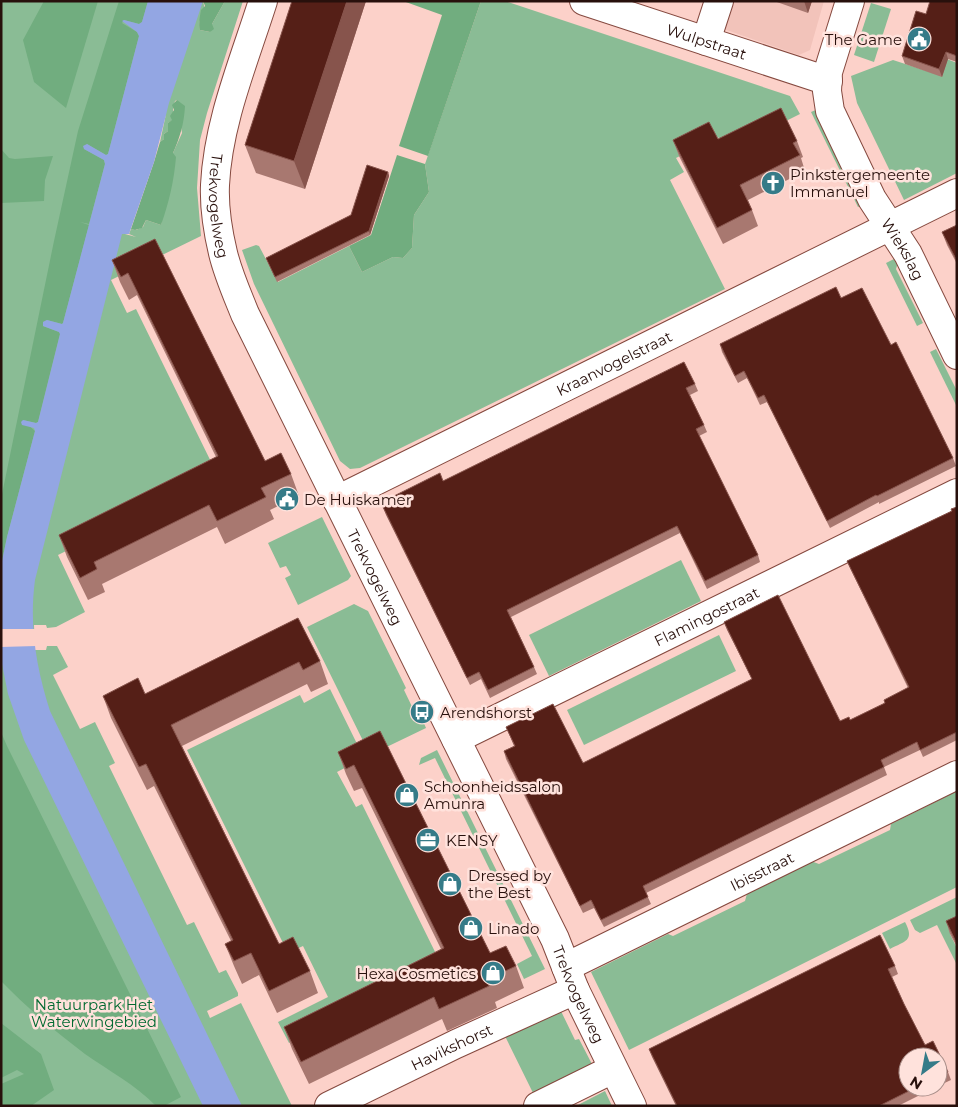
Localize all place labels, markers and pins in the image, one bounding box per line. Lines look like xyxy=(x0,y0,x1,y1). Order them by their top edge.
public building icon: The Game xyxy=(906,26,932,52)
place label: The Game xyxy=(825,30,902,49)
place label: Pinkstergemeente Immanuel xyxy=(790,165,930,201)
church icon: Pinkstergemeente Immanuel xyxy=(760,170,786,196)
public building icon: De Huiskamer xyxy=(274,486,300,512)
place label: De Huiskamer xyxy=(304,490,412,509)
bus stop icon: Arendshorst xyxy=(409,699,435,725)
place label: Arendshorst xyxy=(440,703,532,722)
place label: Schoonheidssalon Amunra xyxy=(424,777,561,813)
shop icon: Schoonheidssalon Amunra xyxy=(394,782,420,808)
office icon: KENSY xyxy=(415,827,441,853)
place label: KENSY xyxy=(446,831,498,850)
place label: Dressed by the Best xyxy=(468,866,552,902)
shop icon: Dressed by the Best xyxy=(437,871,463,897)
shop icon: Linado xyxy=(458,915,484,941)
place label: Linado xyxy=(488,919,539,938)
shop icon: Hexa Cosmetics xyxy=(480,960,506,986)
place label: Hexa Cosmetics xyxy=(356,964,476,983)

